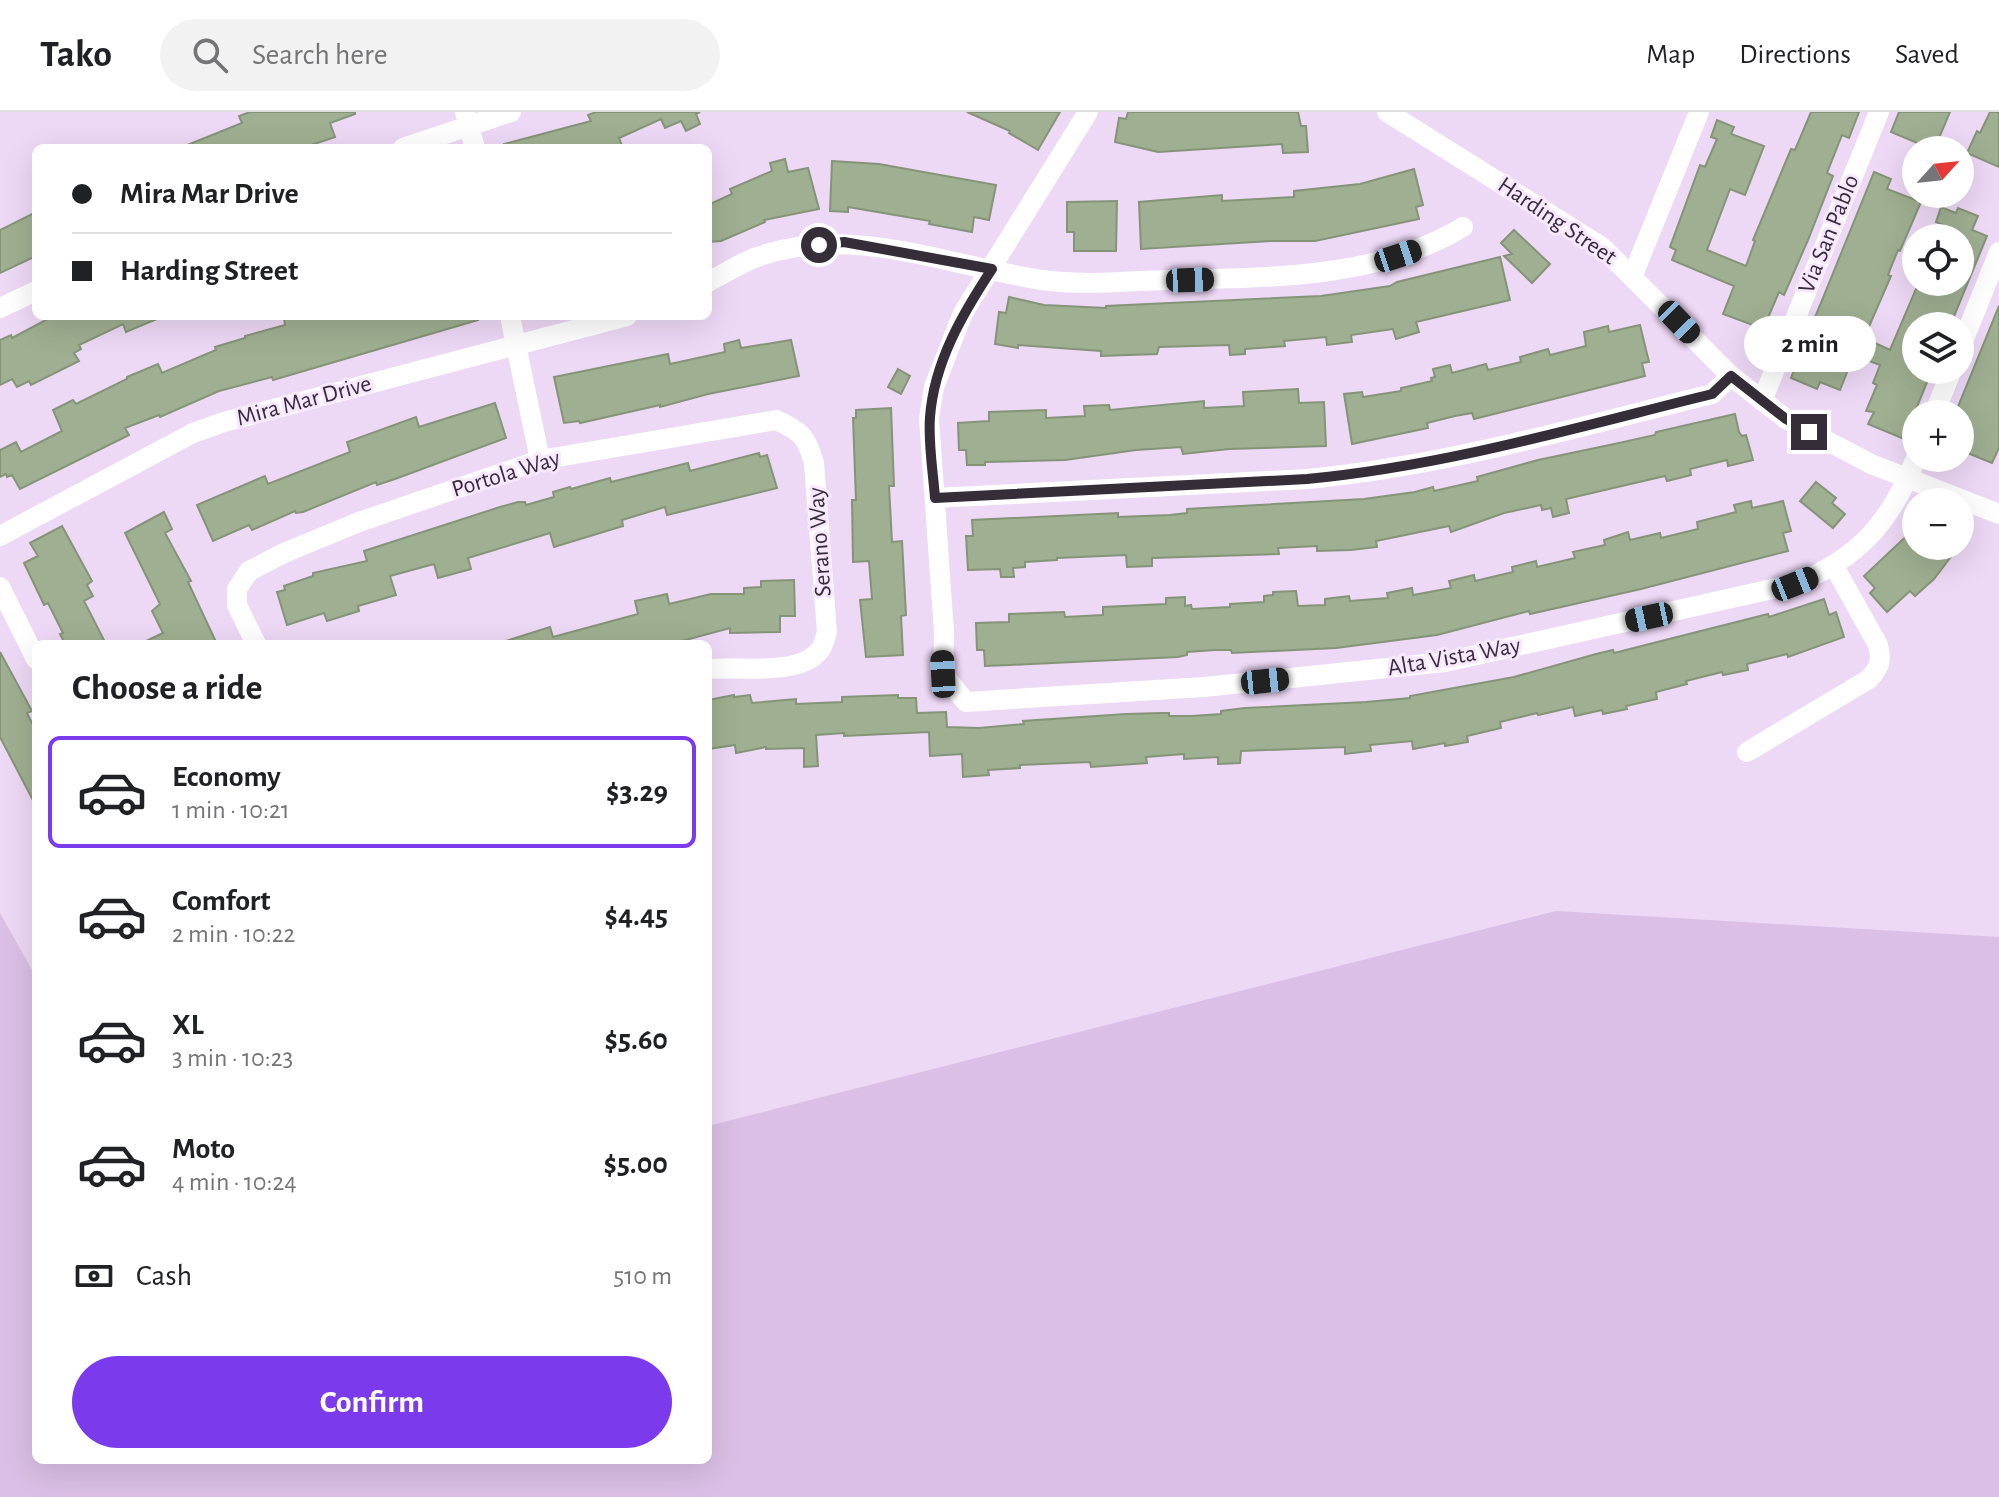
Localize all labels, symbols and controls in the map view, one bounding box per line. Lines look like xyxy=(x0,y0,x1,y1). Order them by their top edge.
search box xyxy=(160,19,720,91)
icon: search xyxy=(188,33,232,77)
text: Tako xyxy=(40,36,112,74)
text: Search here xyxy=(252,40,388,70)
text: Map xyxy=(1646,41,1695,69)
text: Directions xyxy=(1739,41,1851,69)
text: Saved xyxy=(1895,41,1959,69)
north arrow xyxy=(1902,136,1974,208)
map controls xyxy=(1902,136,1974,560)
street label: Via San Pablo xyxy=(1794,171,1864,297)
street label: Harding Street xyxy=(1493,173,1621,270)
text: Mira Mar Drive xyxy=(120,179,299,209)
button: locate xyxy=(1902,224,1974,296)
route start xyxy=(801,227,837,263)
car xyxy=(1371,237,1425,275)
text: Harding Street xyxy=(120,256,298,286)
car xyxy=(1166,267,1214,293)
car xyxy=(1654,296,1704,348)
button: layers xyxy=(1902,312,1974,384)
callout: 2 min xyxy=(1743,316,1875,372)
text: 2 min xyxy=(1781,331,1839,357)
street label: Mira Mar Drive xyxy=(234,371,374,431)
button: + xyxy=(1902,400,1974,472)
route end xyxy=(1791,414,1827,450)
street label: Portola Way xyxy=(449,446,563,502)
street label: Serano Way xyxy=(804,487,836,597)
button: − xyxy=(1902,488,1974,560)
car xyxy=(1768,564,1822,604)
car xyxy=(1623,600,1675,634)
street label: Alta Vista Way xyxy=(1386,633,1522,681)
car xyxy=(930,649,956,699)
car xyxy=(1240,667,1290,695)
text: Choose a ride xyxy=(72,670,262,706)
icon: car xyxy=(76,756,148,828)
text: Economy xyxy=(172,762,281,792)
text: $3.29 xyxy=(606,777,668,807)
text: 1 min · 10:21 xyxy=(172,797,290,823)
icon: car xyxy=(76,880,148,952)
text: Comfort xyxy=(172,886,271,916)
text: $4.45 xyxy=(604,901,668,931)
text: 2 min · 10:22 xyxy=(172,921,295,947)
icon: car xyxy=(76,1004,148,1076)
text: XL xyxy=(172,1010,204,1040)
text: $5.60 xyxy=(605,1025,668,1055)
text: 3 min · 10:23 xyxy=(172,1045,293,1071)
icon: car xyxy=(76,1128,148,1200)
text: Moto xyxy=(172,1134,235,1164)
text: $5.00 xyxy=(603,1149,668,1179)
text: 4 min · 10:24 xyxy=(172,1169,297,1195)
icon: cash xyxy=(72,1254,116,1298)
text: Cash xyxy=(136,1261,192,1291)
text: 510 m xyxy=(613,1263,672,1289)
button: Confirm xyxy=(72,1356,672,1448)

